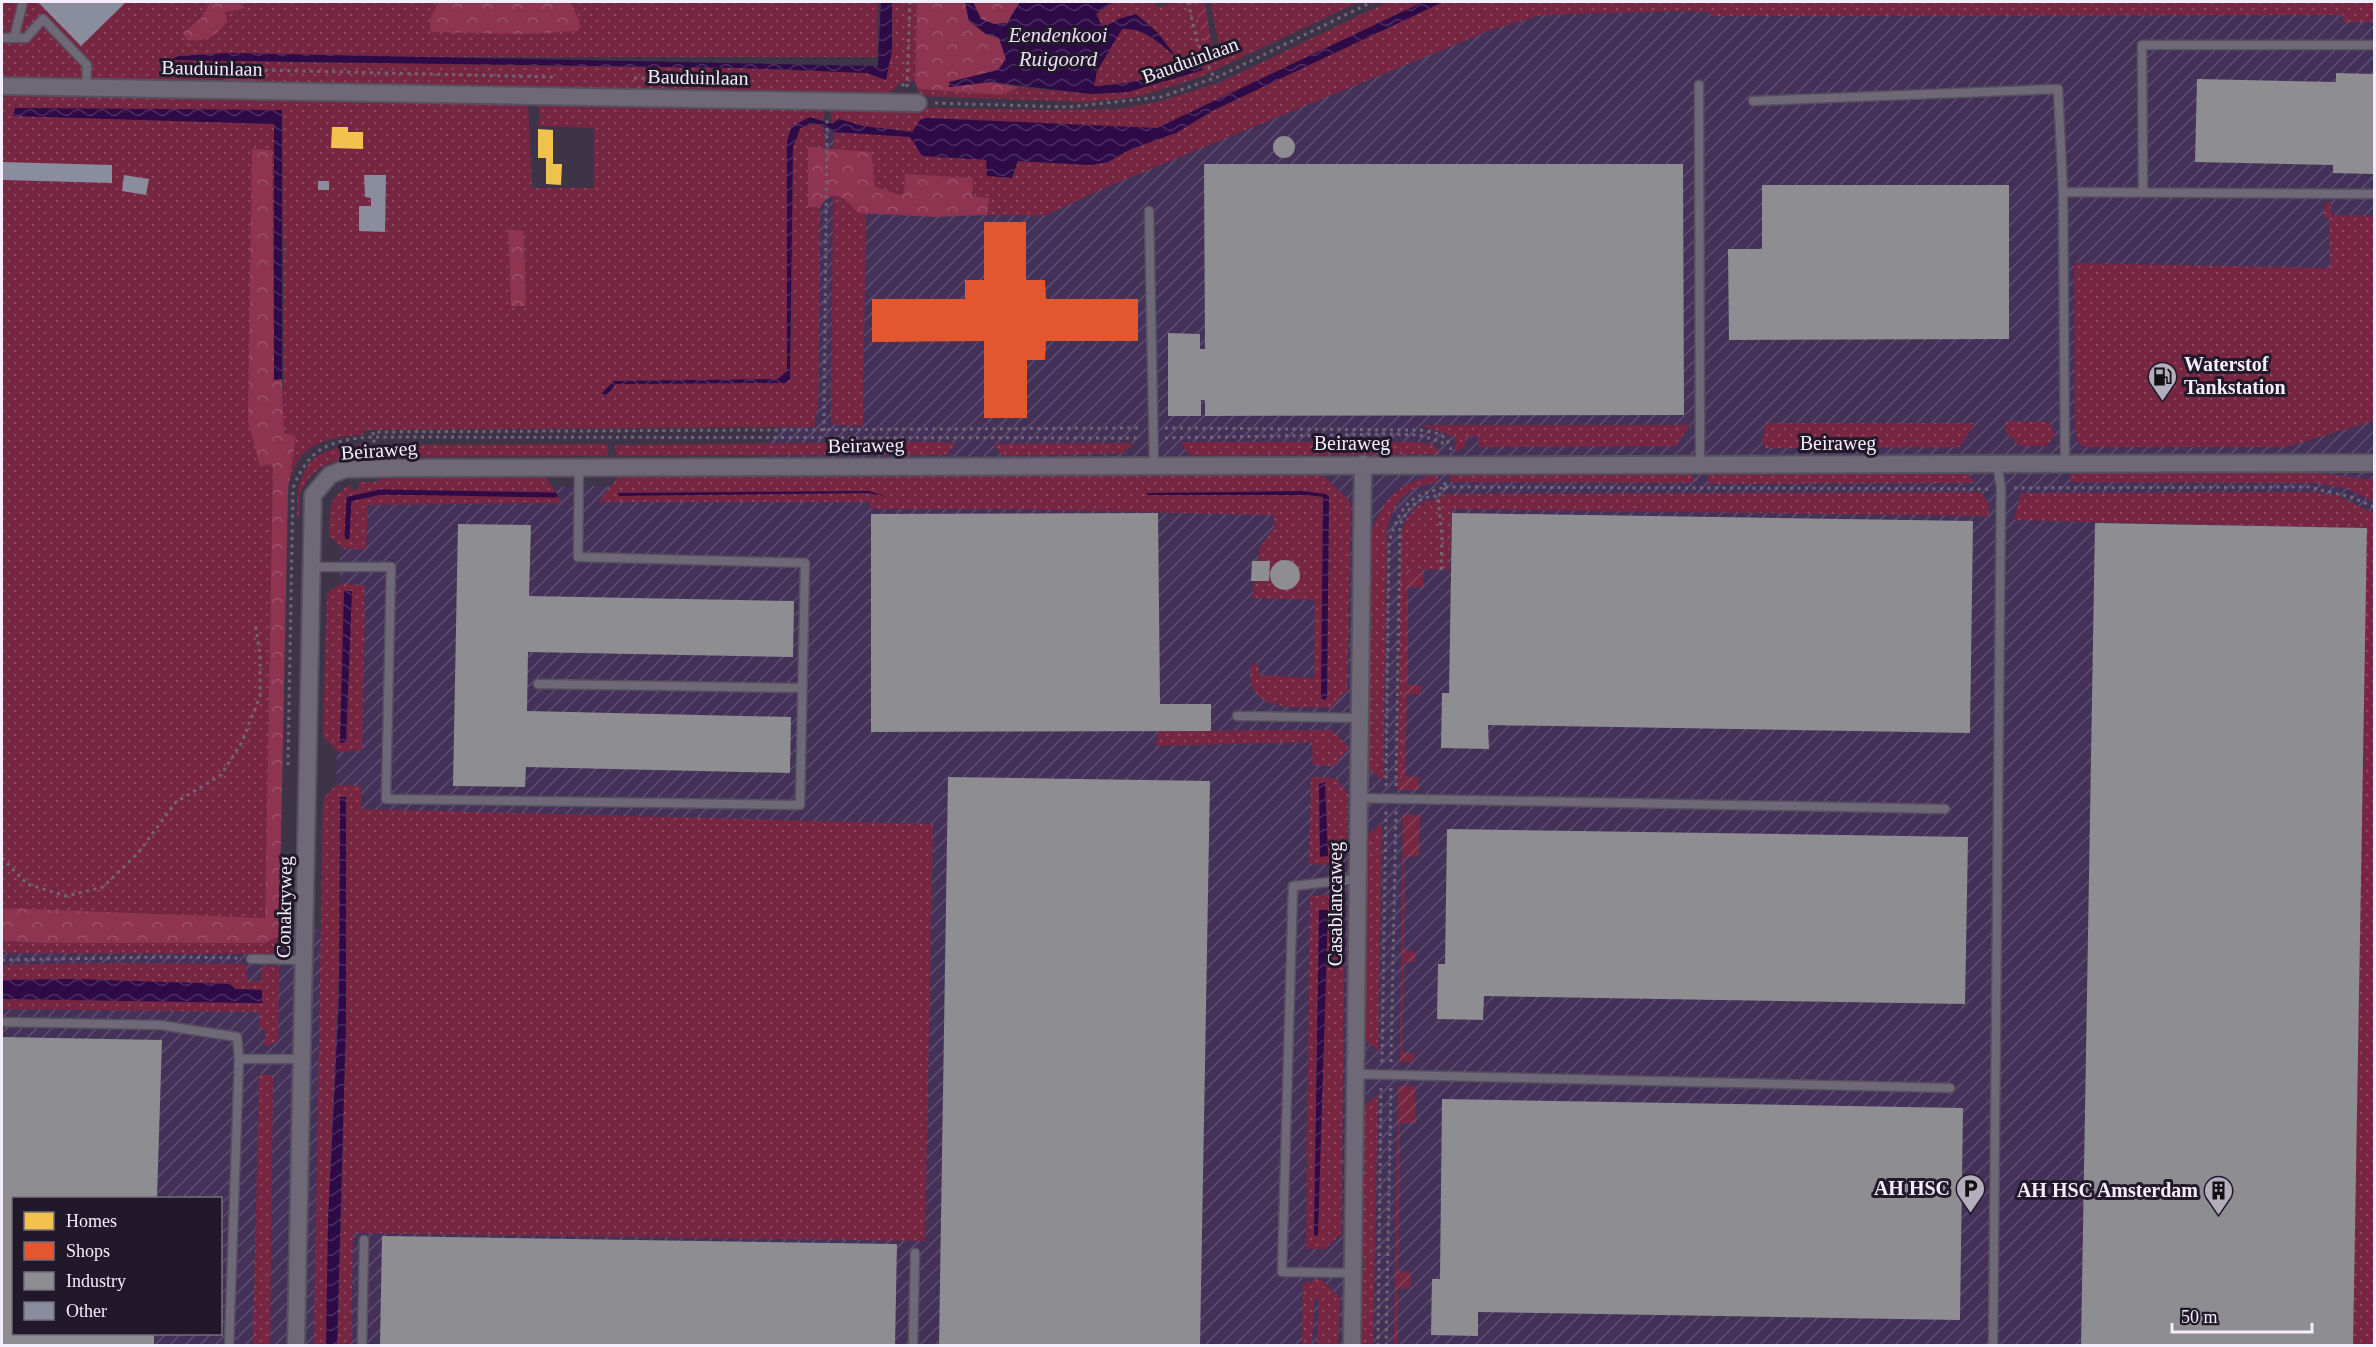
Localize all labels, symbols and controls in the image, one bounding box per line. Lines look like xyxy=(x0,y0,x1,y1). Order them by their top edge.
water label: Eendenkooi Ruigoord xyxy=(1007,23,1108,71)
street label: Bauduinlaan xyxy=(1139,32,1241,88)
street label: Bauduinlaan xyxy=(161,56,263,80)
street label: Bauduinlaan xyxy=(647,65,749,89)
place label: Waterstof Tankstation xyxy=(2184,353,2286,398)
fuel station icon: Waterstof Tankstation xyxy=(2147,360,2179,402)
street label: Beiraweg xyxy=(1314,432,1390,455)
street label: Beiraweg xyxy=(1800,432,1876,455)
street label: Beiraweg xyxy=(827,433,905,458)
street label: Beiraweg xyxy=(340,436,418,465)
street label: Casablancaweg xyxy=(1324,842,1347,966)
street label: Conakryweg xyxy=(272,856,297,958)
parking icon: AH HSC xyxy=(1955,1172,1987,1214)
building icon: AH HSC Amsterdam xyxy=(2203,1174,2235,1216)
place label: AH HSC xyxy=(1874,1177,1950,1199)
place label: AH HSC Amsterdam xyxy=(2017,1179,2198,1201)
legend xyxy=(12,1197,222,1335)
text: Homes xyxy=(66,1211,117,1231)
text: Shops xyxy=(66,1241,110,1261)
text: Industry xyxy=(66,1271,126,1291)
scale bar xyxy=(2172,1296,2312,1334)
text: Other xyxy=(66,1301,107,1321)
text: 50 m xyxy=(2181,1307,2218,1327)

